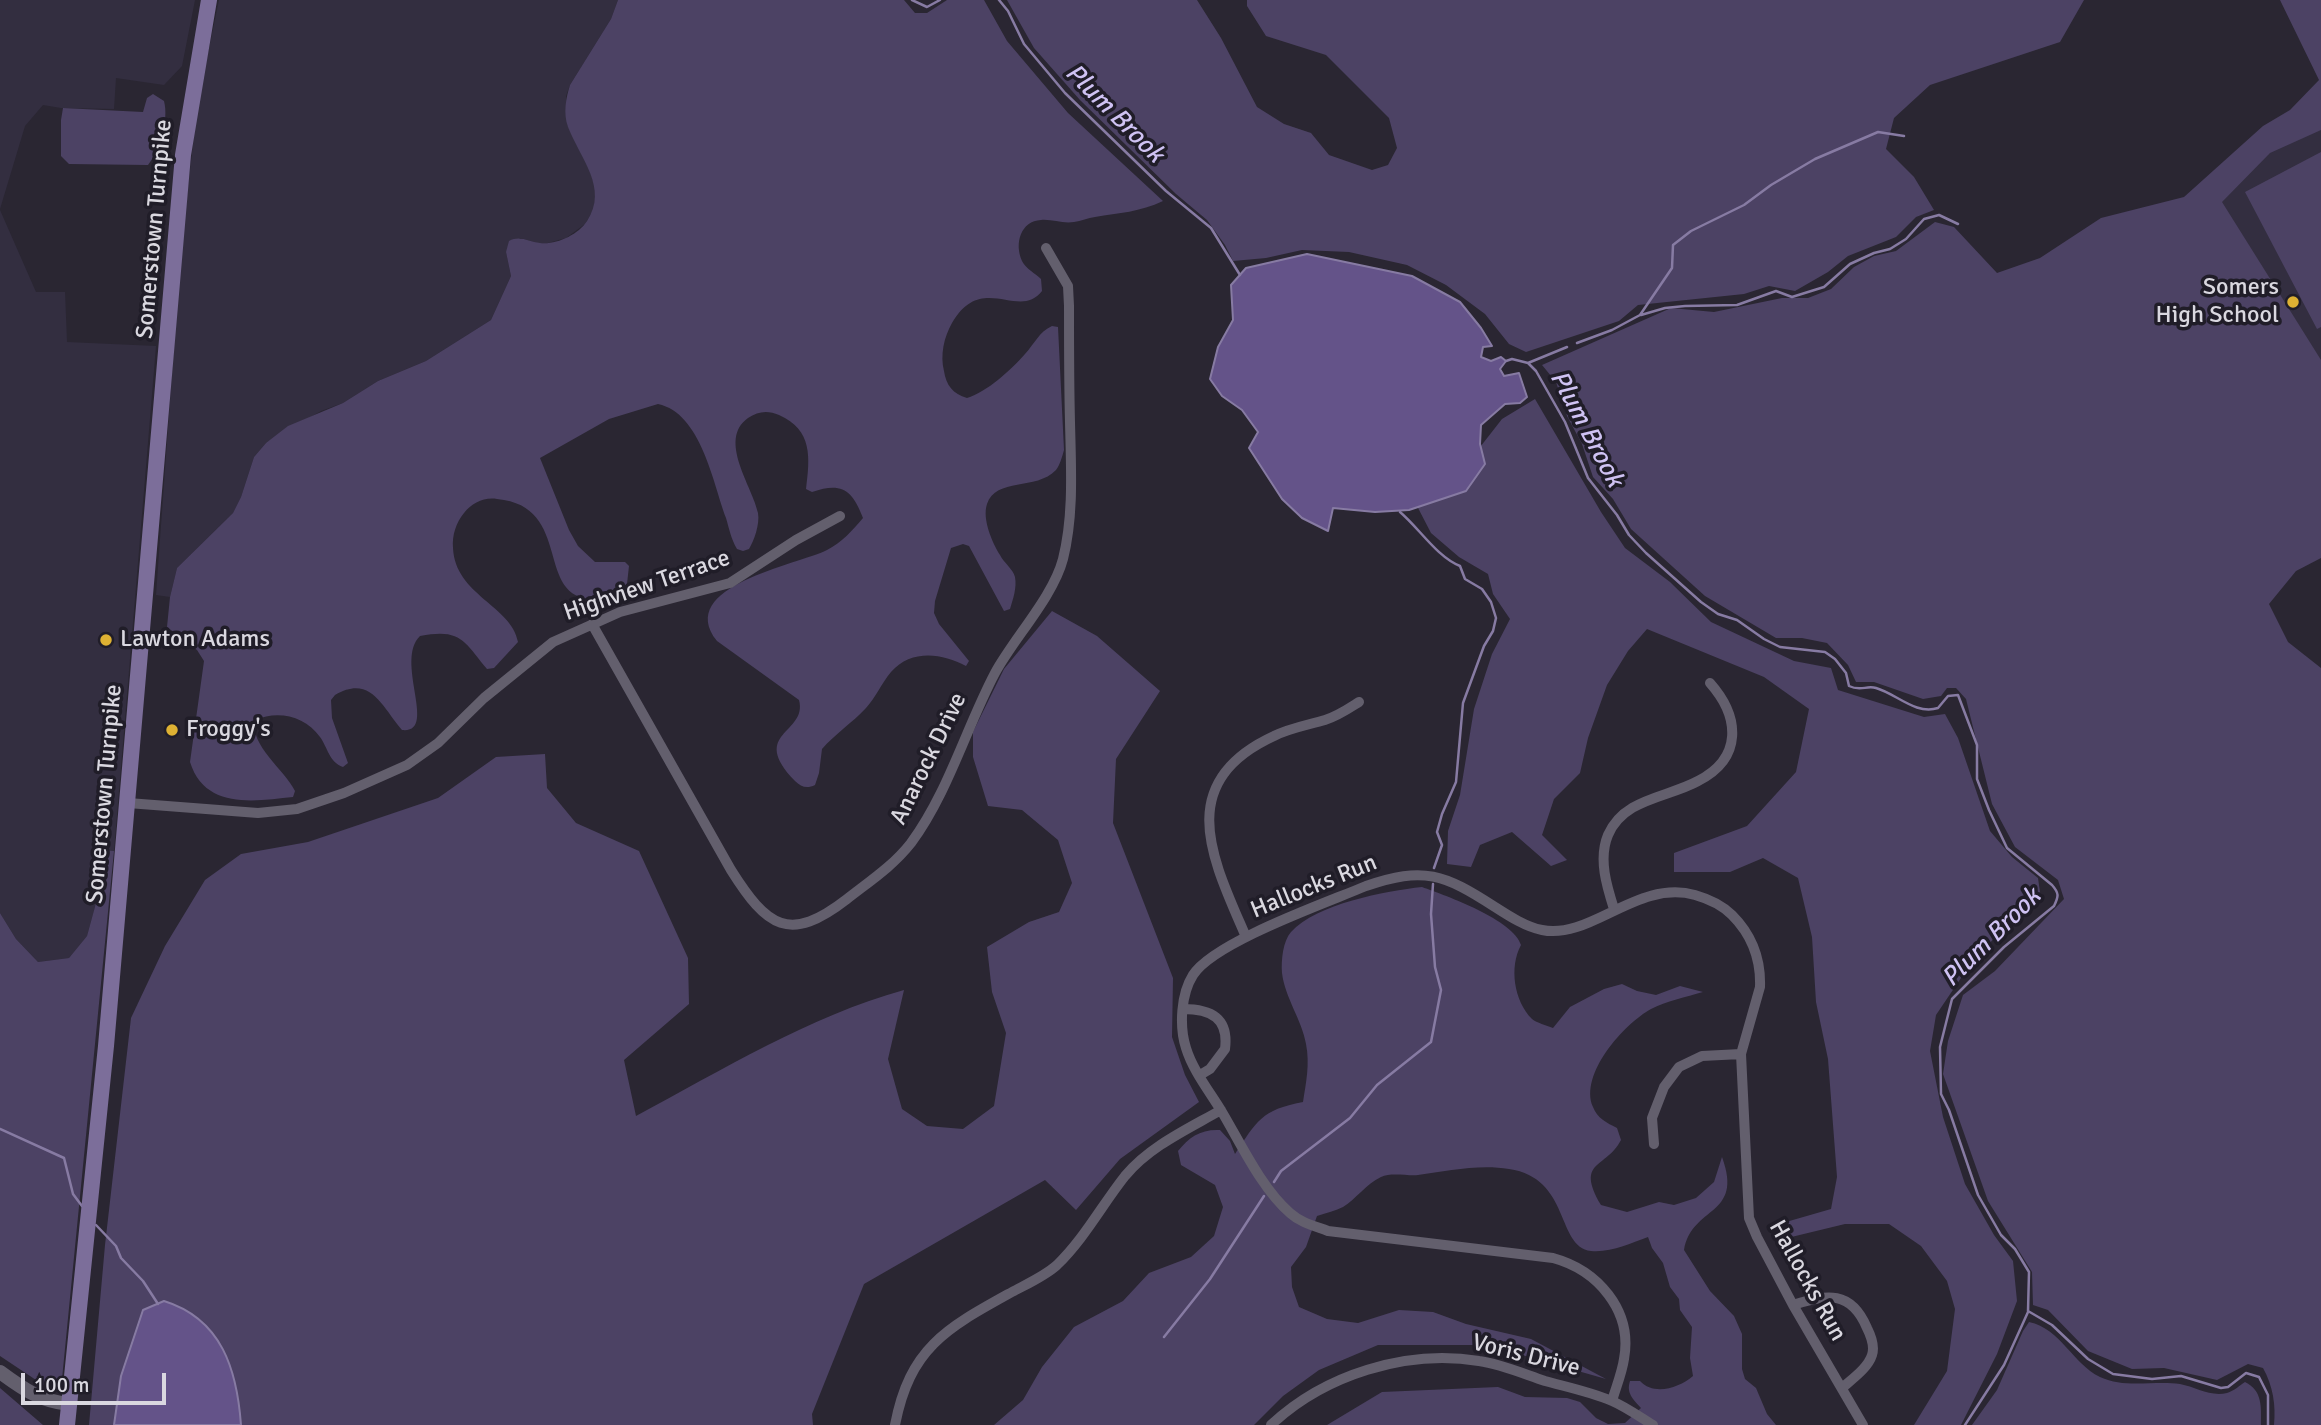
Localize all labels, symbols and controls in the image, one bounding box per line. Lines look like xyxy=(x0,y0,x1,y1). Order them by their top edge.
water label: Plum Brook xyxy=(1058,58,1170,170)
street label: Somerstown Turnpike xyxy=(131,118,179,340)
place label: Somers High School xyxy=(2156,274,2279,330)
marker: Somers High School xyxy=(2285,294,2301,310)
water label: Plum Brook xyxy=(1542,365,1630,493)
street label: Highview Terrace xyxy=(560,544,734,628)
place label: Lawton Adams xyxy=(120,626,270,654)
marker: Lawton Adams xyxy=(98,632,114,648)
street label: Somerstown Turnpike xyxy=(81,683,129,905)
street label: Anarock Drive xyxy=(885,688,973,830)
place label: Froggy's xyxy=(186,716,271,744)
marker: Froggy's xyxy=(164,722,180,738)
street label: Hallocks Run xyxy=(1247,849,1381,925)
water label: Plum Brook xyxy=(1936,882,2048,994)
street label: Hallocks Run xyxy=(1762,1216,1852,1346)
street label: Voris Drive xyxy=(1469,1329,1583,1383)
scale bar xyxy=(24,1358,170,1402)
text: 100 m xyxy=(34,1372,89,1398)

